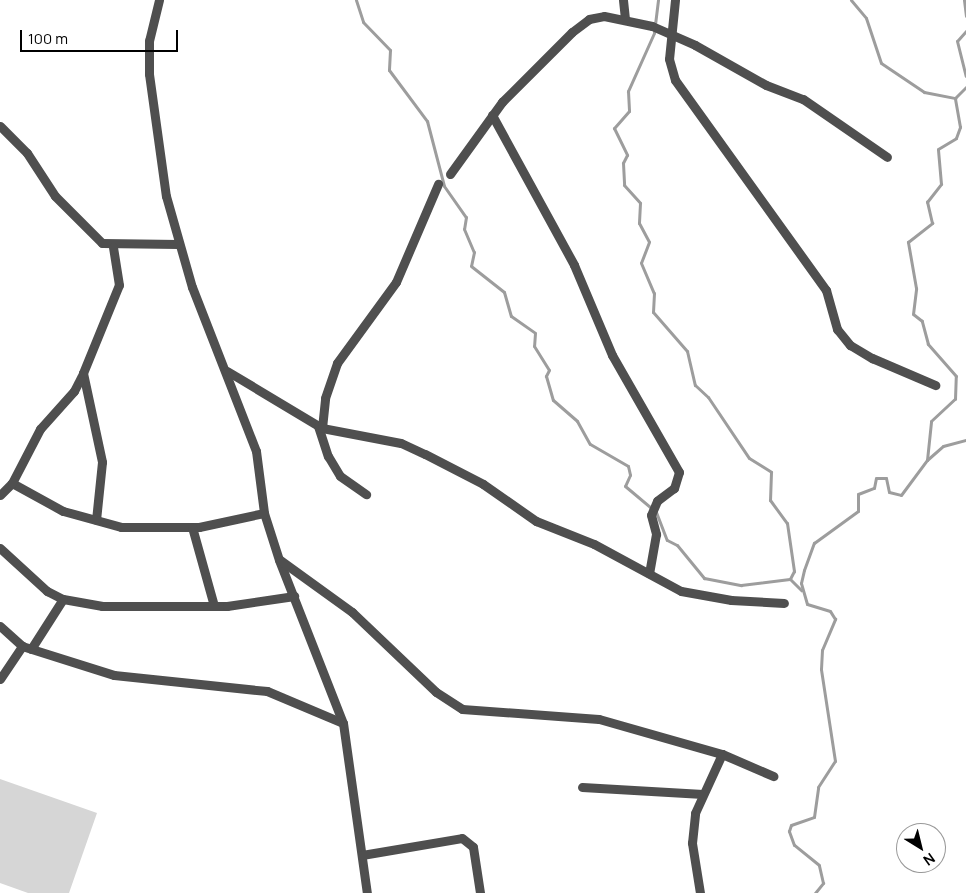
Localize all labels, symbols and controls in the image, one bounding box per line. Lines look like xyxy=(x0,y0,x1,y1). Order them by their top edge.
scale bar xyxy=(22,20,180,52)
text: 100 m xyxy=(28,28,68,49)
north arrow xyxy=(896,823,946,873)
text: N xyxy=(920,849,939,870)

